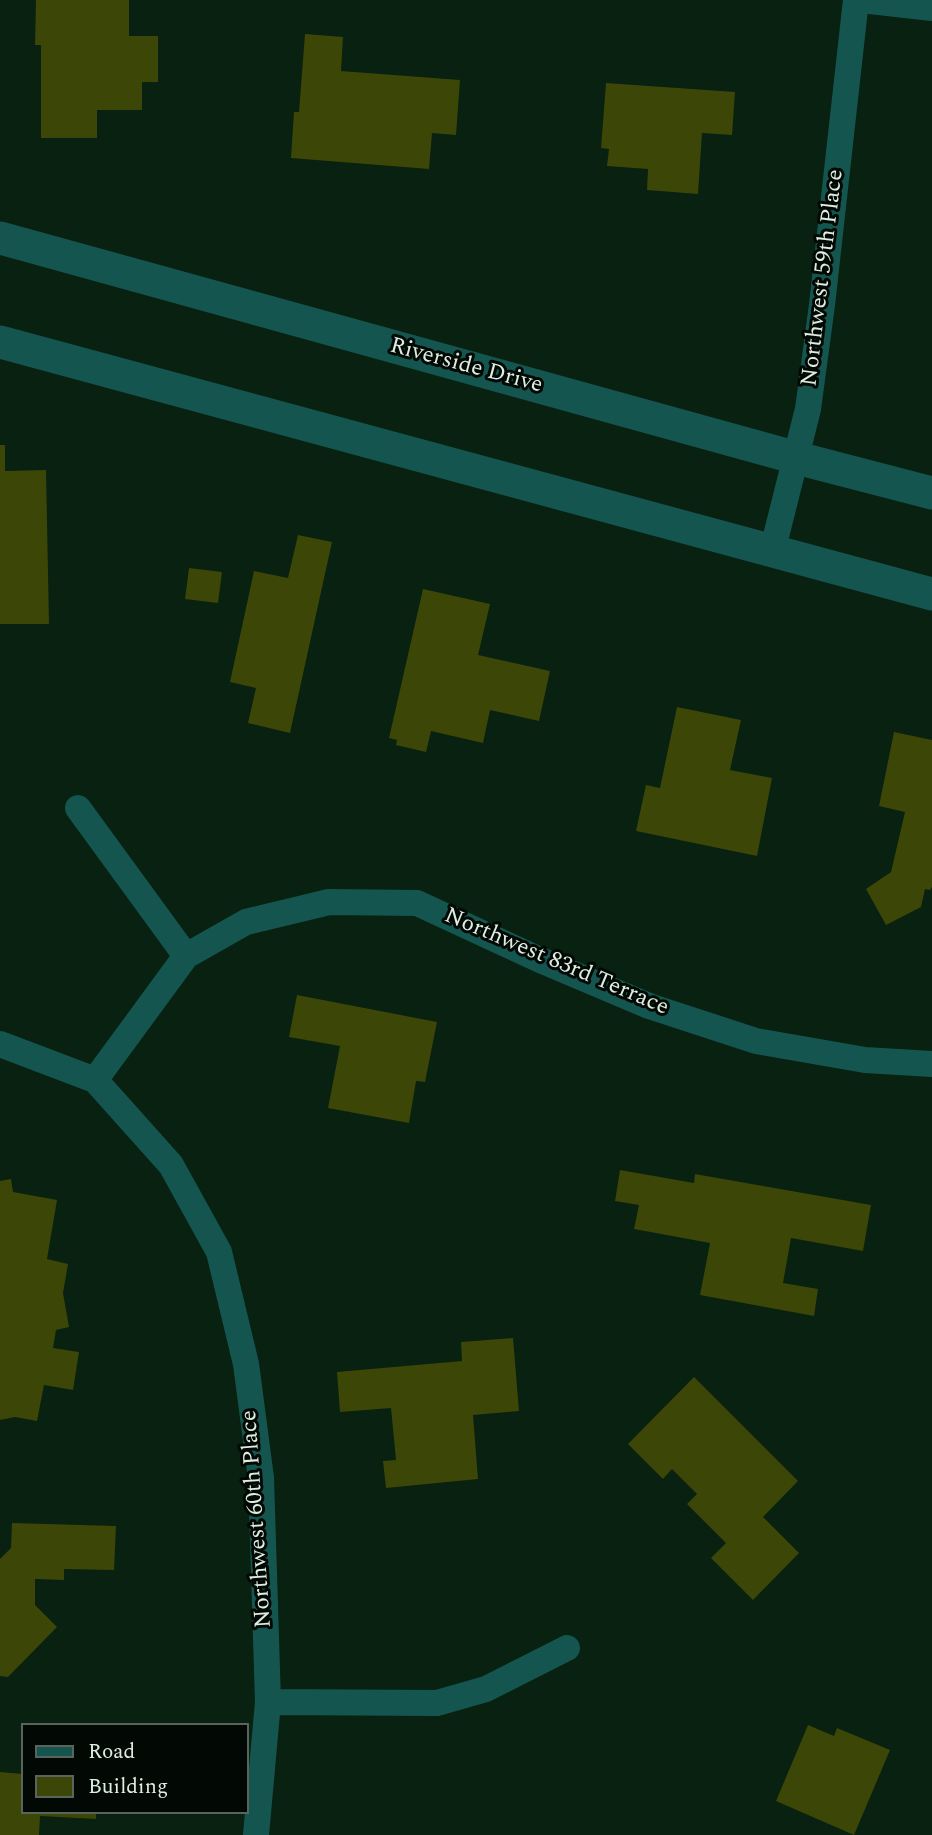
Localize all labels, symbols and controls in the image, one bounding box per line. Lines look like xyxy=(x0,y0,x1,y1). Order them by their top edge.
street label: Northwest 59th Place xyxy=(797,168,851,388)
street label: Riverside Drive xyxy=(387,333,545,401)
street label: Northwest 83rd Terrace xyxy=(440,903,672,1023)
street label: Northwest 60th Place xyxy=(237,1409,279,1629)
legend xyxy=(21,1723,248,1814)
text: Road xyxy=(88,1736,135,1768)
text: Building xyxy=(88,1771,168,1803)

